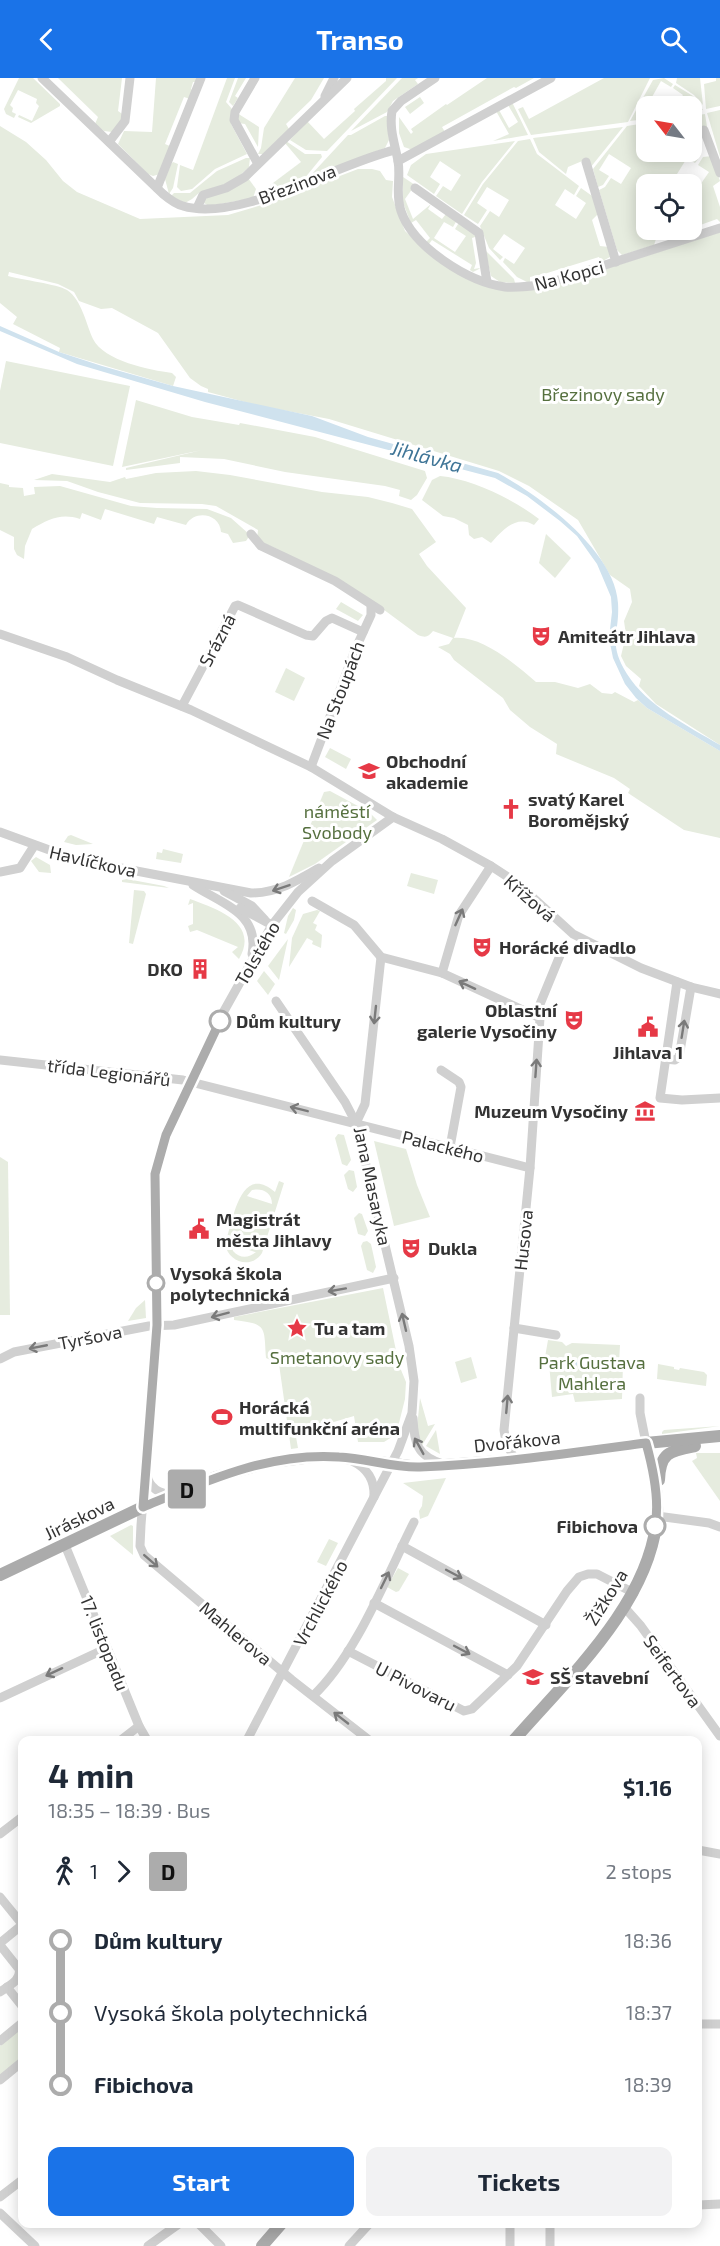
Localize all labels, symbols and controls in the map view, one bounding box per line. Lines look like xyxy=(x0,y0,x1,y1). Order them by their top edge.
icon: back xyxy=(30,23,63,56)
text: Transo xyxy=(316,23,404,55)
icon: search xyxy=(657,23,690,56)
north arrow xyxy=(636,96,702,162)
map controls xyxy=(636,96,702,240)
street label: Březinova xyxy=(255,159,339,209)
button: locate xyxy=(636,174,702,240)
street label: Na Kopci xyxy=(532,255,606,295)
park label: Březinovy sady xyxy=(541,383,665,405)
water label: Jihlávka xyxy=(388,435,465,477)
street label: Srázná xyxy=(194,610,240,670)
theatre icon: Amiteátr Jihlava xyxy=(529,624,553,648)
place label: Amiteátr Jihlava xyxy=(558,625,696,647)
street label: Na Stoupách xyxy=(311,638,369,742)
place label: Obchodní akademie xyxy=(386,750,468,793)
school or university icon: Obchodní akademie xyxy=(357,759,381,783)
place label: svatý Karel Boromějský xyxy=(528,788,630,831)
church icon: svatý Karel Boromějský xyxy=(499,797,523,821)
park label: náměstí Svobody xyxy=(302,800,372,843)
street label: Havlíčkova xyxy=(47,840,139,882)
street label: Křížová xyxy=(500,870,560,926)
one-way arrow xyxy=(272,884,290,895)
one-way arrow xyxy=(454,909,465,927)
street label: Tolstého xyxy=(230,917,284,989)
theatre icon: Horácké divadlo xyxy=(470,935,494,959)
place label: Horácké divadlo xyxy=(499,936,636,958)
building icon: DKO xyxy=(188,957,212,981)
place label: DKO xyxy=(147,958,183,980)
one-way arrow xyxy=(459,978,477,990)
place label: Oblastní galerie Vysočiny xyxy=(417,999,558,1042)
one-way arrow xyxy=(369,1005,380,1025)
theatre icon: Oblastní galerie Vysočiny xyxy=(562,1008,586,1032)
marker: Dům kultury xyxy=(209,1010,231,1032)
place label: Dům kultury xyxy=(236,1010,342,1032)
public building icon: Jihlava 1 xyxy=(636,1015,660,1039)
one-way arrow xyxy=(678,1020,689,1040)
place label: Jihlava 1 xyxy=(613,1041,683,1063)
street label: třída Legionářů xyxy=(46,1054,172,1090)
one-way arrow xyxy=(531,1059,542,1079)
museum icon: Muzeum Vysočiny xyxy=(633,1099,657,1123)
place label: Muzeum Vysočiny xyxy=(474,1100,629,1122)
one-way arrow xyxy=(290,1102,309,1114)
street label: Jana Masaryka xyxy=(350,1125,396,1247)
street label: Palackého xyxy=(400,1125,486,1167)
place label: Magistrát města Jihlavy xyxy=(216,1208,333,1251)
street label: Husova xyxy=(509,1209,537,1271)
public building icon: Magistrát města Jihlavy xyxy=(187,1217,211,1241)
theatre icon: Dukla xyxy=(399,1236,423,1260)
place label: Dukla xyxy=(428,1237,477,1259)
place label: Vysoká škola polytechnická xyxy=(170,1262,290,1305)
marker: Vysoká škola polytechnická xyxy=(147,1274,165,1292)
one-way arrow xyxy=(327,1285,347,1296)
one-way arrow xyxy=(211,1310,230,1321)
one-way arrow xyxy=(397,1312,409,1331)
place icon: Tu a tam xyxy=(285,1316,309,1340)
place label: Tu a tam xyxy=(314,1317,385,1339)
street label: Tyršova xyxy=(56,1320,124,1354)
one-way arrow xyxy=(29,1342,48,1353)
park label: Smetanovy sady xyxy=(270,1346,405,1368)
park label: Park Gustava Mahlera xyxy=(538,1351,646,1394)
one-way arrow xyxy=(502,1395,513,1415)
place label: Horácká multifunkční aréna xyxy=(239,1396,400,1439)
sports icon: Horácká multifunkční aréna xyxy=(210,1405,234,1429)
street label: Dvořákova xyxy=(473,1426,561,1456)
one-way arrow xyxy=(413,1438,425,1455)
line badge: D xyxy=(168,1470,207,1508)
text: D xyxy=(180,1477,194,1502)
street label: Jiráskova xyxy=(40,1492,118,1544)
place label: Fibichova xyxy=(557,1515,638,1537)
marker: Fibichova xyxy=(644,1515,666,1537)
one-way arrow xyxy=(143,1554,158,1568)
street label: Vrchlického xyxy=(288,1556,352,1650)
street label: Žižkova xyxy=(580,1565,632,1629)
one-way arrow xyxy=(444,1569,462,1580)
one-way arrow xyxy=(379,1572,391,1590)
street label: 17. listopadu xyxy=(76,1592,134,1694)
street label: Mahlerova xyxy=(195,1596,277,1670)
street label: Seifertova xyxy=(639,1631,707,1711)
one-way arrow xyxy=(453,1644,470,1656)
street label: U Pivovaru xyxy=(372,1656,460,1716)
school or university icon: SŠ stavební xyxy=(521,1665,545,1689)
place label: SŠ stavební xyxy=(550,1666,650,1688)
one-way arrow xyxy=(46,1667,64,1679)
one-way arrow xyxy=(333,1712,349,1725)
text: 4 min xyxy=(48,1755,134,1795)
text: $1.16 xyxy=(623,1774,672,1800)
text: 18:35 – 18:39 · Bus xyxy=(48,1798,210,1822)
icon: walk xyxy=(48,1855,81,1888)
icon: forward xyxy=(107,1855,140,1888)
text: 1 xyxy=(90,1859,98,1883)
text: D xyxy=(161,1859,175,1884)
text: 2 stops xyxy=(605,1859,672,1883)
text: Dům kultury xyxy=(94,1927,222,1953)
text: 18:36 xyxy=(625,1928,672,1952)
text: Vysoká škola polytechnická xyxy=(94,1999,368,2025)
text: 18:37 xyxy=(626,2000,672,2024)
text: Fibichova xyxy=(94,2071,194,2097)
text: 18:39 xyxy=(625,2072,672,2096)
button: Start xyxy=(48,2147,354,2216)
button: Tickets xyxy=(366,2147,672,2216)

